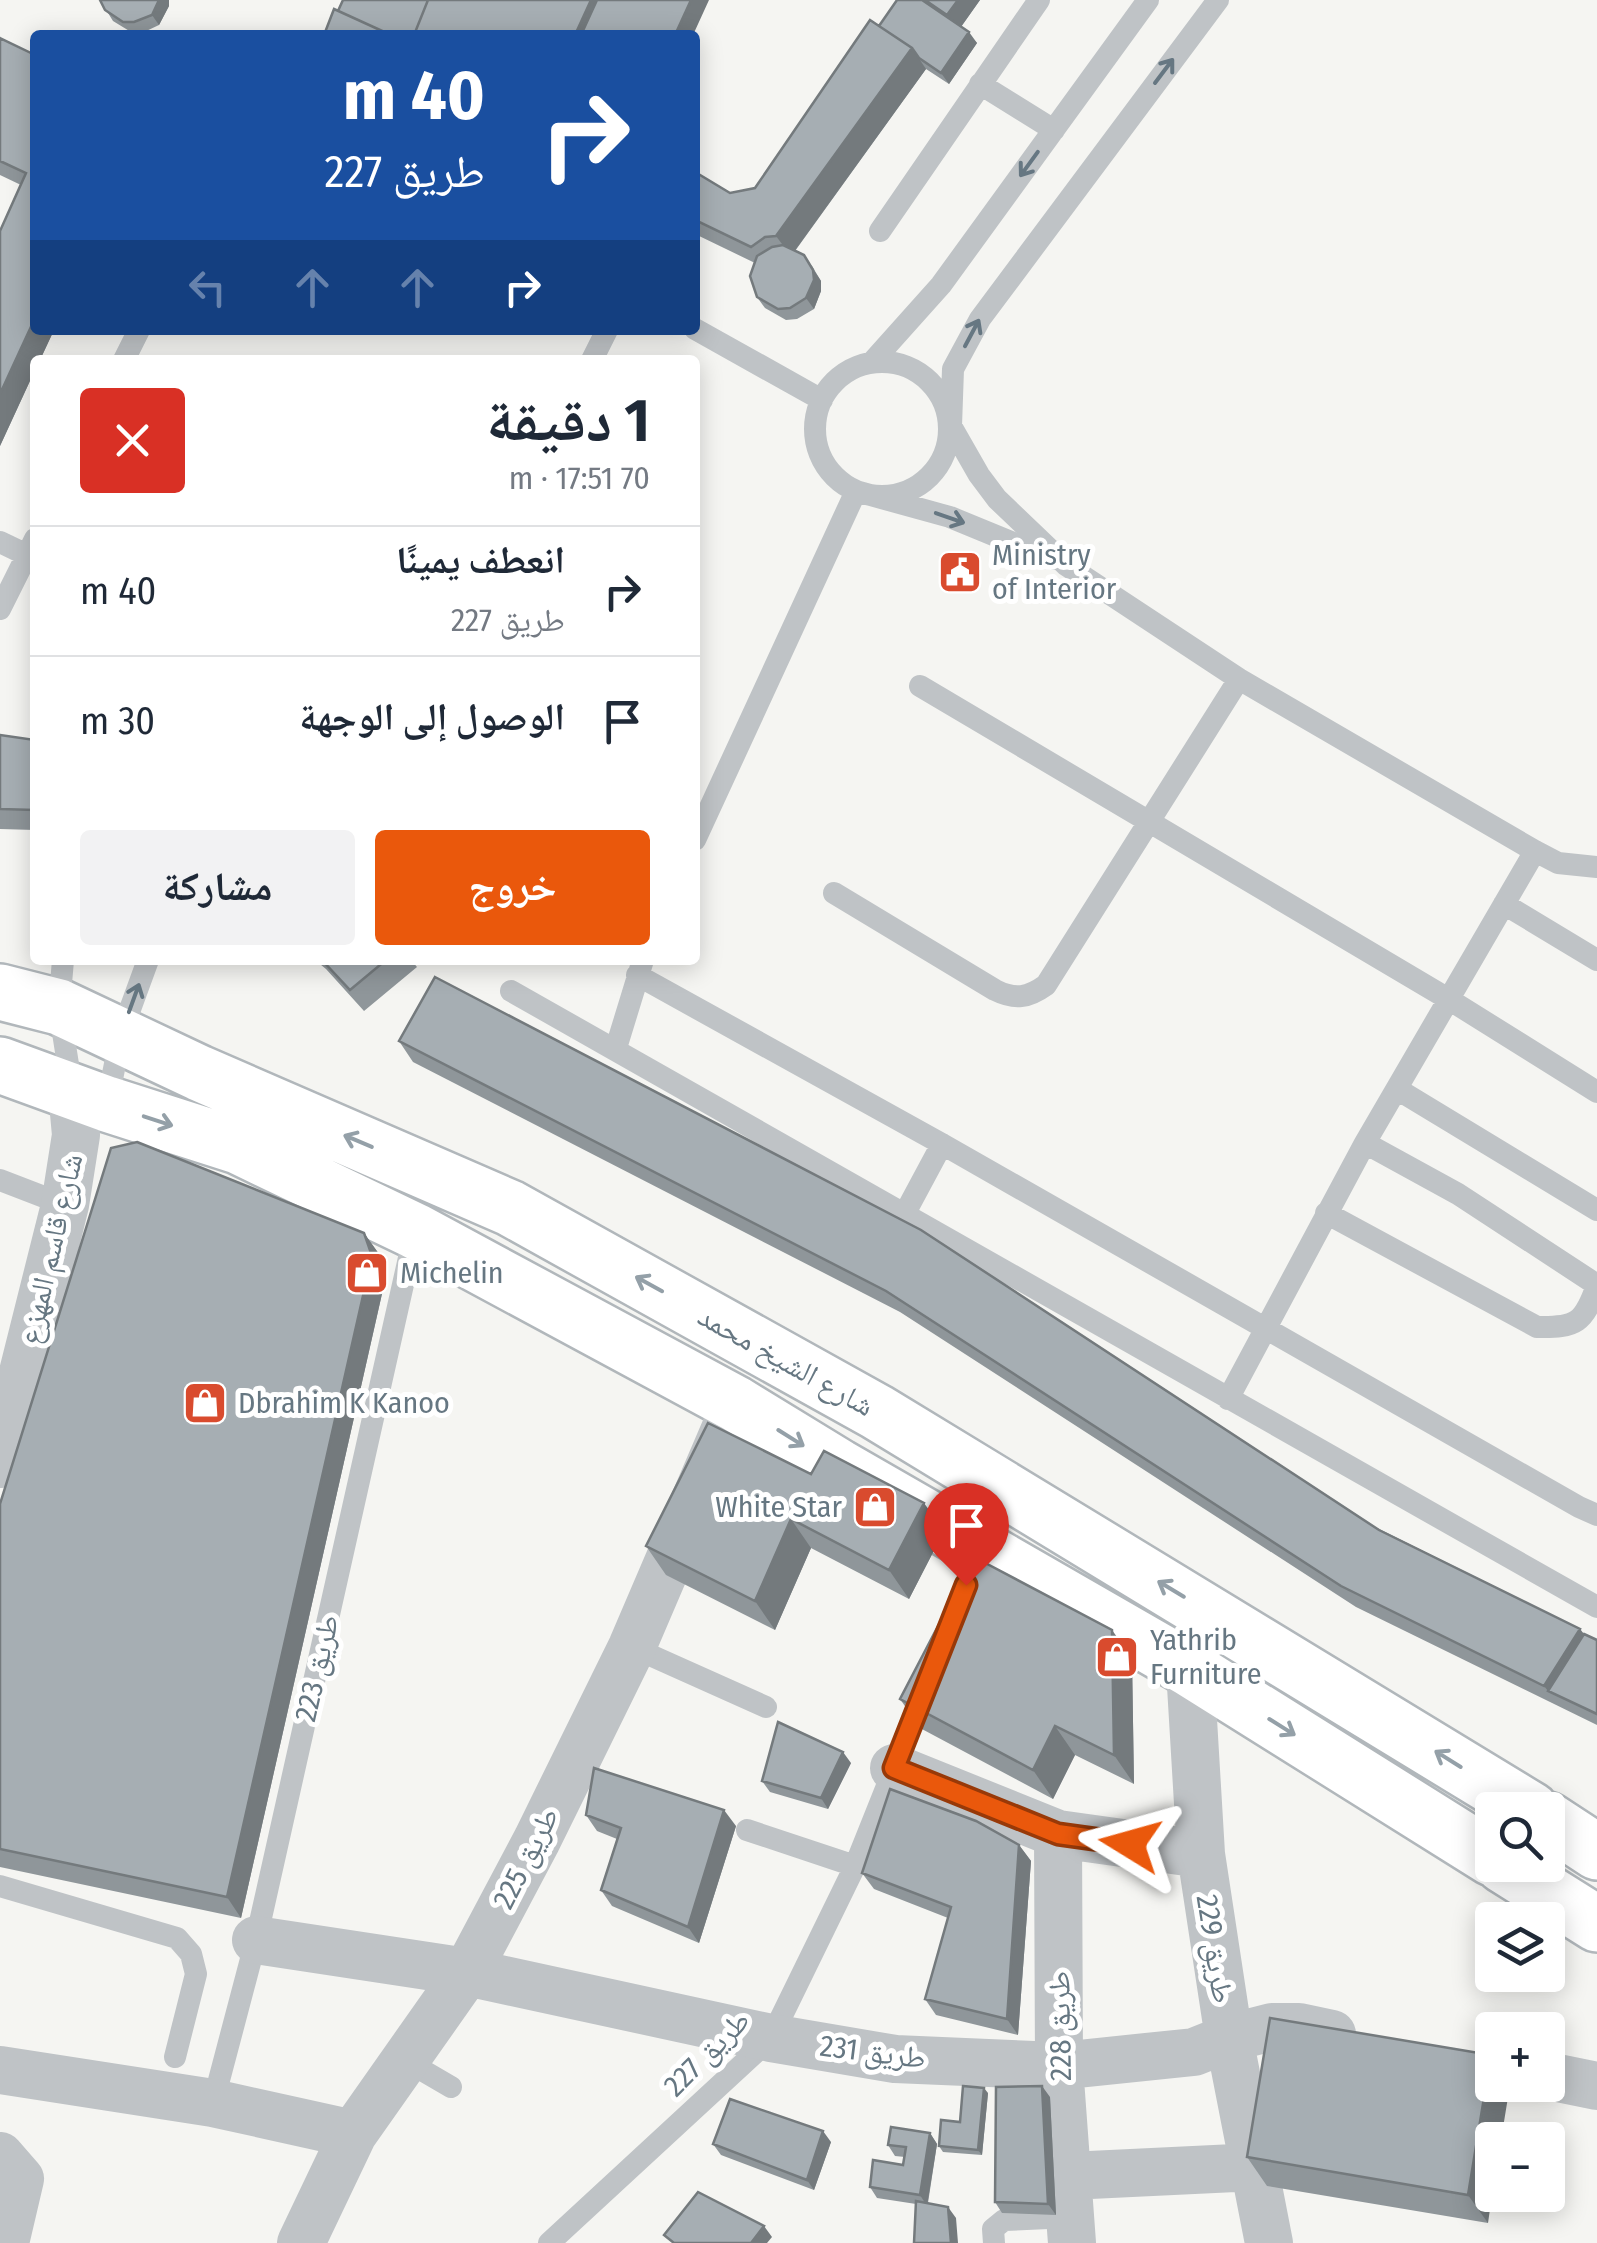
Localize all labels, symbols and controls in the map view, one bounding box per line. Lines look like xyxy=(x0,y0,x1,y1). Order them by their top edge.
text: 40 m xyxy=(343,54,485,138)
one-way arrow xyxy=(1154,58,1175,85)
icon: right xyxy=(520,70,650,200)
text: طريق 227 xyxy=(325,145,485,199)
one-way arrow xyxy=(1019,150,1040,177)
icon: left xyxy=(180,260,235,315)
icon: ahead xyxy=(285,260,340,315)
icon: ahead xyxy=(390,260,445,315)
icon: right xyxy=(495,260,550,315)
one-way arrow xyxy=(963,319,983,349)
text: 1 دقيقة xyxy=(486,385,650,457)
button: close xyxy=(80,388,185,493)
text: 70 m · 17:51 xyxy=(509,459,650,497)
one-way arrow xyxy=(933,510,964,528)
text: انعطف يمينًا xyxy=(396,537,565,583)
place label: Ministry of Interior xyxy=(992,537,1117,607)
public building icon: Ministry of Interior xyxy=(937,549,983,595)
icon: right xyxy=(595,564,650,619)
text: 40 m xyxy=(80,568,156,614)
text: طريق 227 xyxy=(451,601,565,639)
text: الوصول إلى الوجهة xyxy=(299,694,565,740)
icon: arrive xyxy=(595,694,650,749)
text: 30 m xyxy=(80,698,155,744)
button: مشاركة xyxy=(80,830,355,945)
button: خروج xyxy=(375,830,650,945)
one-way arrow xyxy=(126,983,144,1014)
one-way arrow xyxy=(142,1113,173,1131)
one-way arrow xyxy=(343,1130,374,1148)
street label: شارع قاسم المهزع xyxy=(12,1150,92,1348)
shop icon: Michelin xyxy=(344,1250,390,1296)
place label: Michelin xyxy=(400,1255,504,1291)
one-way arrow xyxy=(635,1274,664,1294)
street label: شارع الشيخ محمد xyxy=(691,1298,880,1425)
shop icon: Dbrahim K Kanoo xyxy=(182,1380,228,1426)
place label: Dbrahim K Kanoo xyxy=(238,1385,450,1421)
one-way arrow xyxy=(777,1427,805,1448)
pin xyxy=(924,1483,1009,1586)
shop icon: White Star xyxy=(852,1484,898,1530)
place label: White Star xyxy=(715,1489,843,1525)
icon: arrive xyxy=(939,1498,994,1553)
one-way arrow xyxy=(1157,1579,1186,1599)
street label: طريق 223 xyxy=(287,1611,347,1725)
place label: Yathrib Furniture xyxy=(1150,1622,1262,1692)
shop icon: Yathrib Furniture xyxy=(1094,1634,1140,1680)
one-way arrow xyxy=(1268,1717,1296,1737)
one-way arrow xyxy=(1435,1749,1463,1769)
position arrow xyxy=(1078,1792,1182,1896)
map controls xyxy=(1475,1792,1565,2212)
button: search xyxy=(1475,1792,1565,1882)
street label: طريق 225 xyxy=(485,1801,567,1915)
street label: طريق 229 xyxy=(1189,1892,1241,2006)
button: layers xyxy=(1475,1902,1565,1992)
street label: طريق 228 xyxy=(1041,1971,1079,2081)
street label: طريق 227 xyxy=(656,2002,758,2104)
button: + xyxy=(1475,2012,1565,2102)
street label: طريق 231 xyxy=(818,2028,928,2076)
button: − xyxy=(1475,2122,1565,2212)

